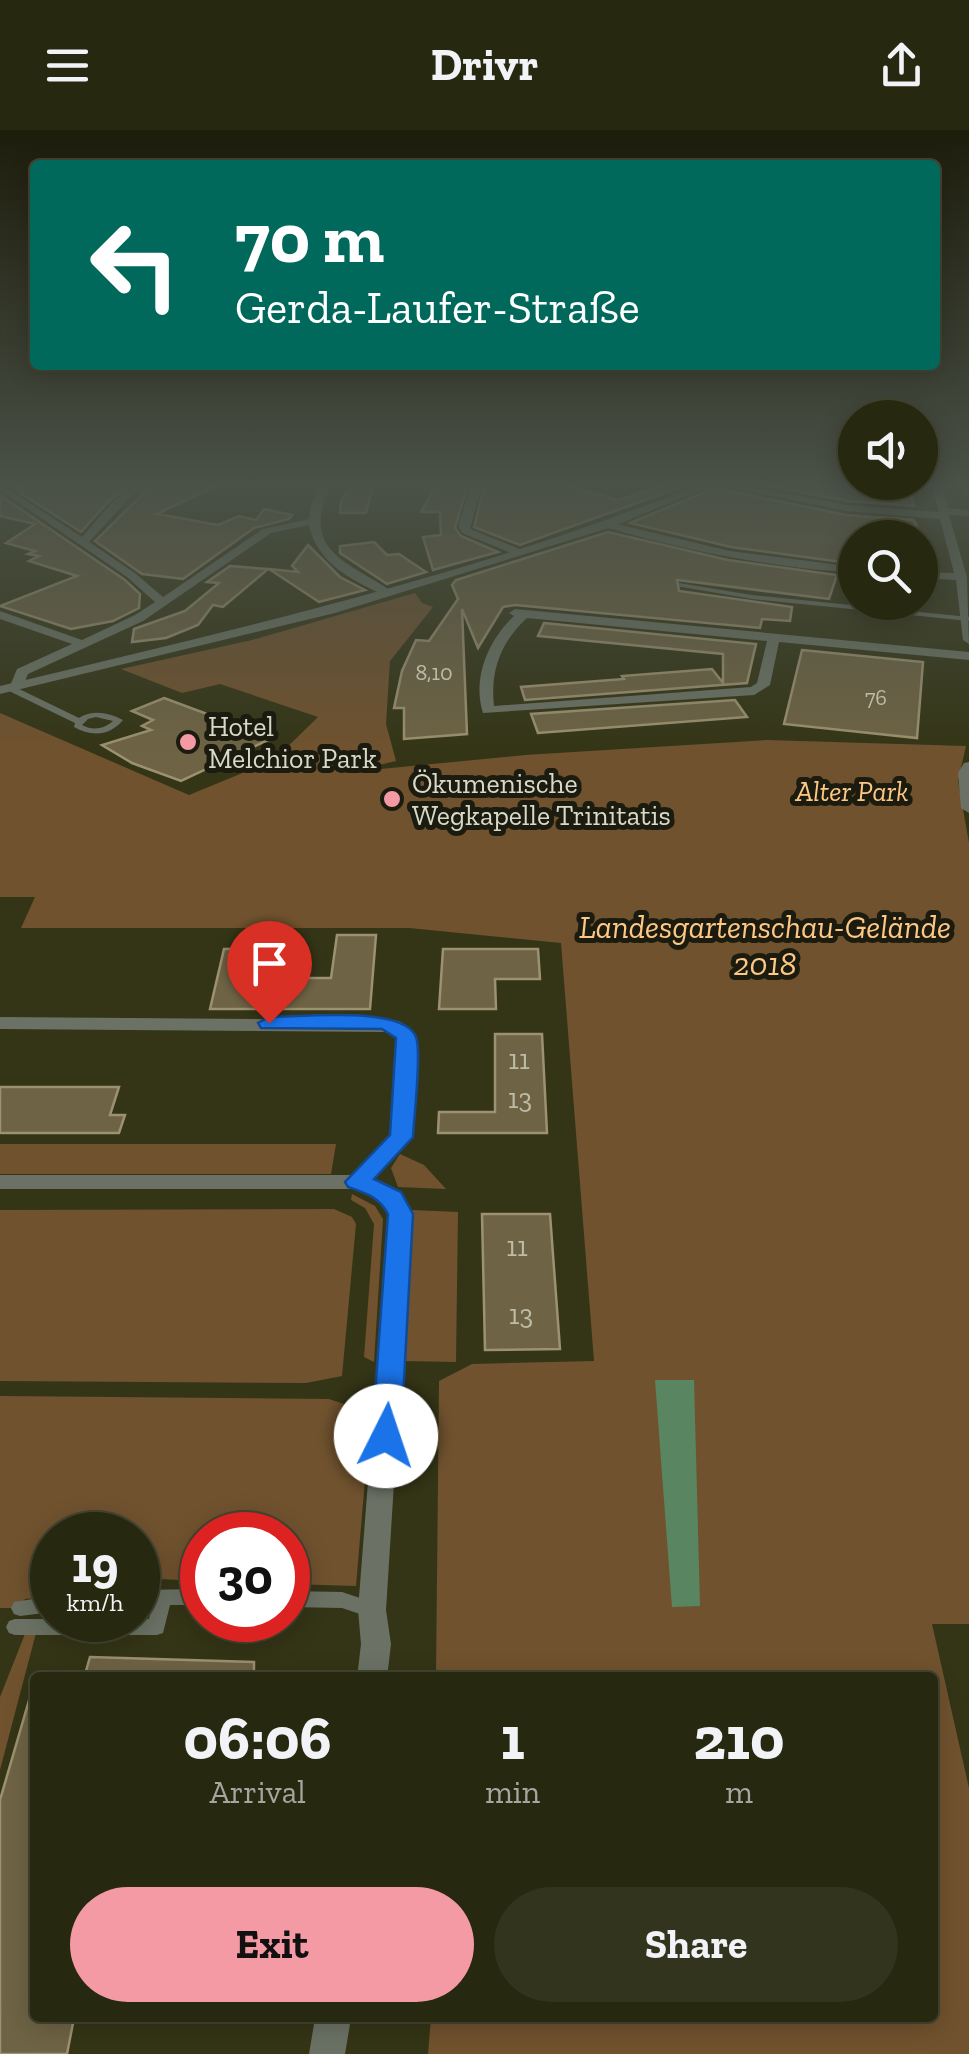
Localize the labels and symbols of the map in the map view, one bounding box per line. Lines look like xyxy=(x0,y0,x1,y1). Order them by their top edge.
house number: 8,10 xyxy=(415,659,453,686)
house number: 76 xyxy=(865,684,887,711)
place label: Hotel Melchior Park xyxy=(208,710,377,775)
marker: Hotel Melchior Park xyxy=(177,731,199,753)
place label: Ökumenische Wegkapelle Trinitatis xyxy=(412,767,671,832)
park label: Alter Park xyxy=(794,775,909,808)
marker: Ökumenische Wegkapelle Trinitatis xyxy=(381,788,403,810)
park label: Landesgartenschau-Gelände 2018 xyxy=(579,908,951,983)
pin xyxy=(227,921,312,1024)
house number: 11 xyxy=(508,1043,530,1076)
house number: 13 xyxy=(508,1082,532,1115)
house number: 11 xyxy=(506,1230,528,1263)
house number: 13 xyxy=(509,1298,533,1331)
position arrow xyxy=(334,1384,438,1488)
speed limit sign: 30 xyxy=(180,1512,310,1642)

